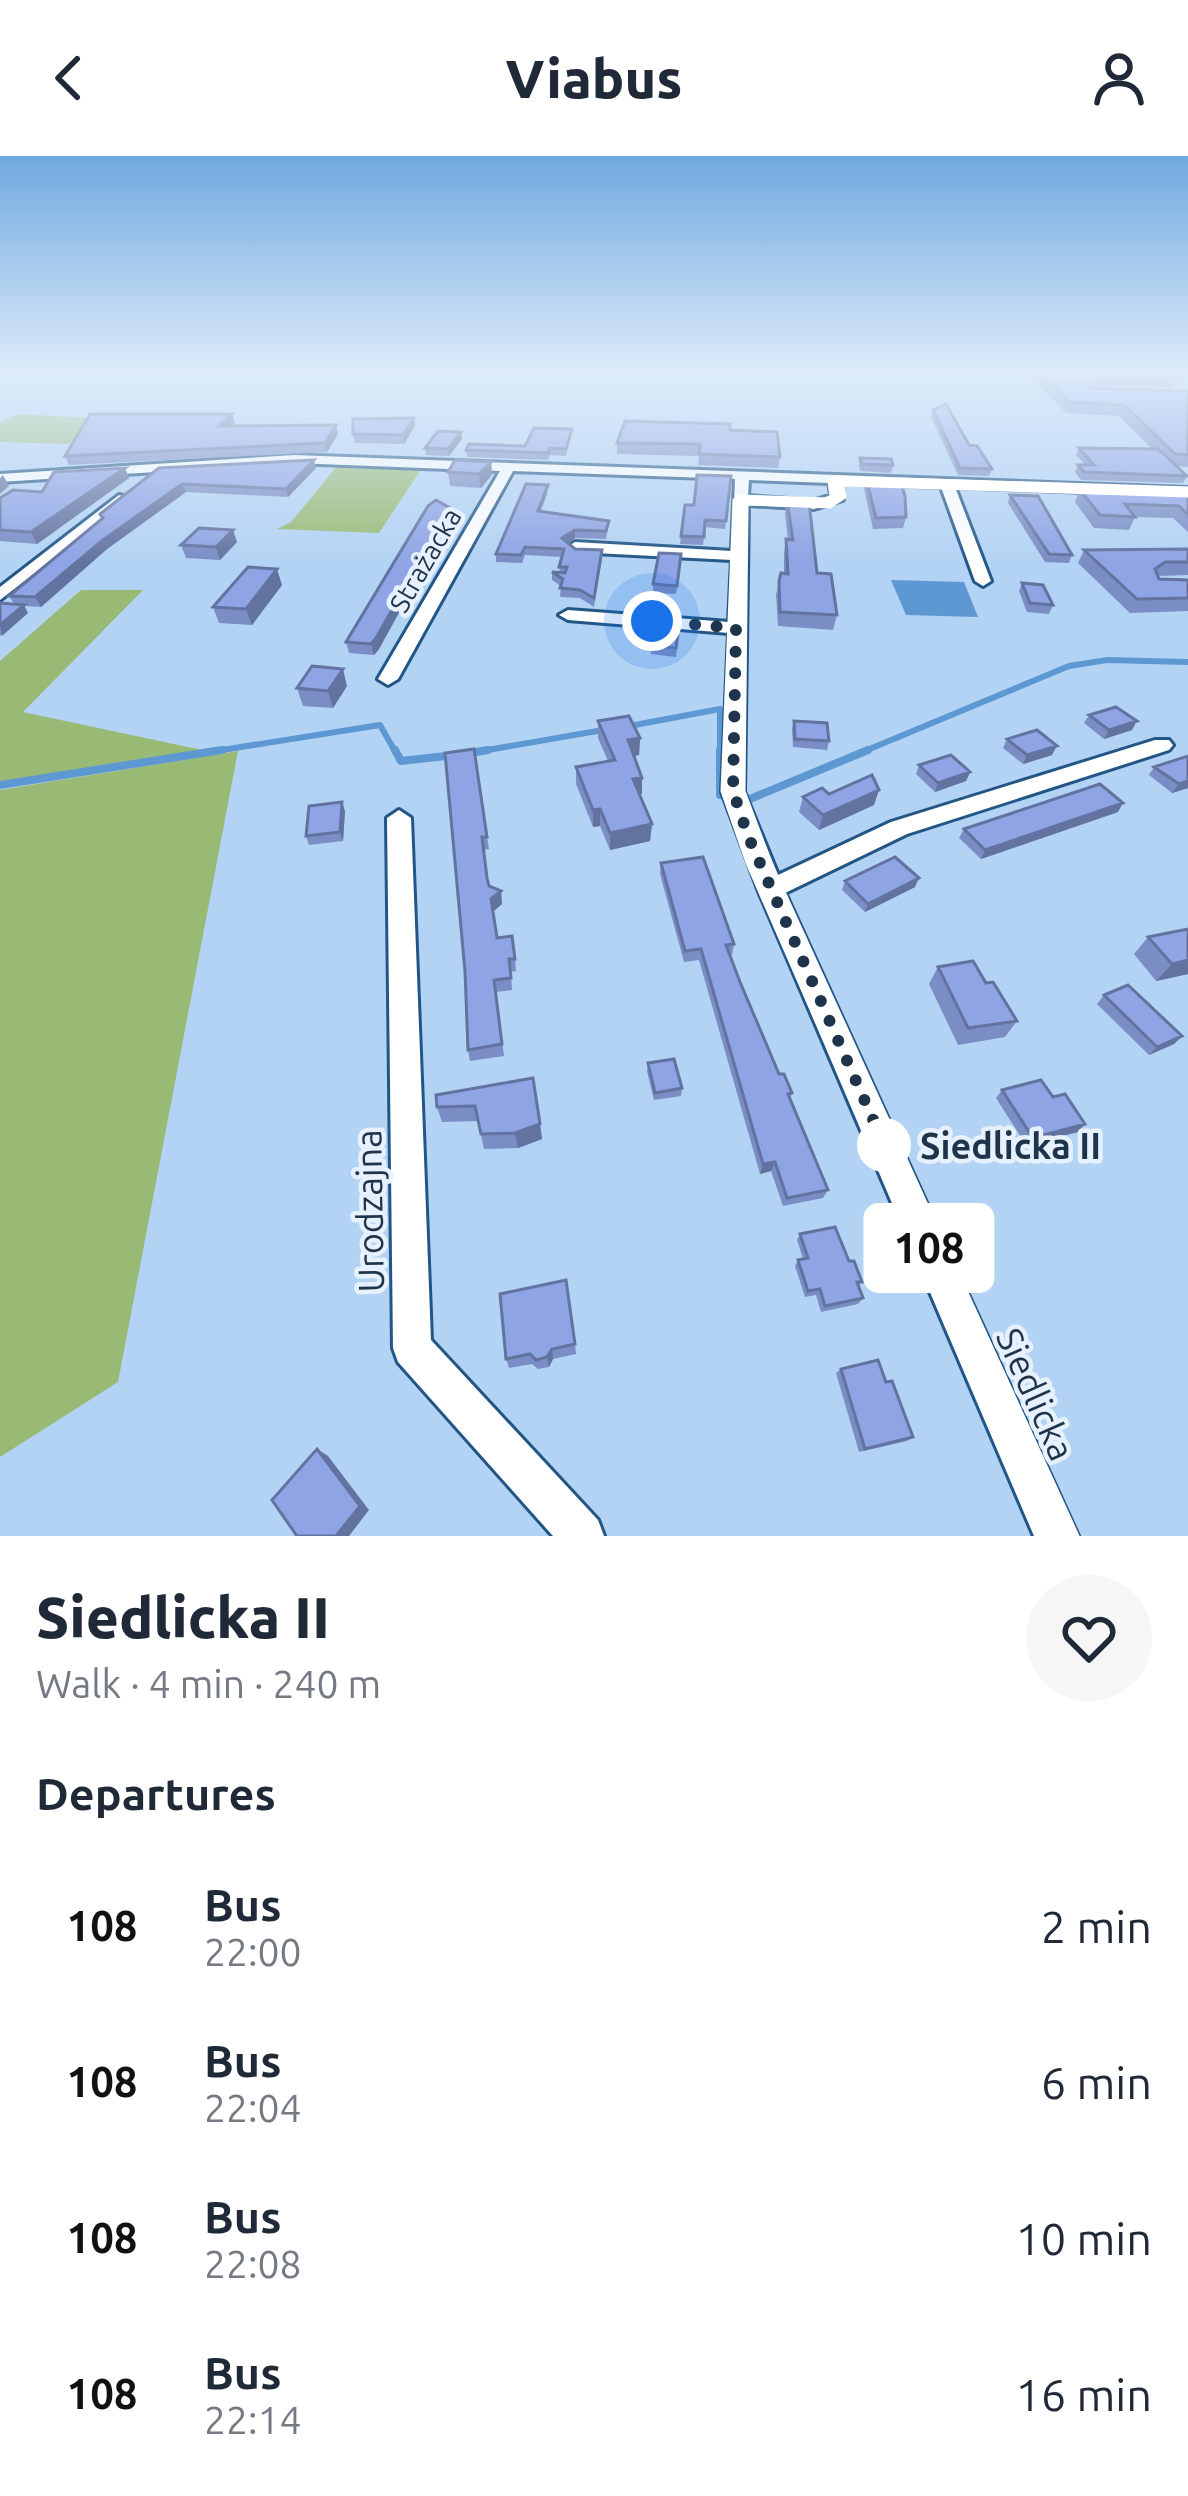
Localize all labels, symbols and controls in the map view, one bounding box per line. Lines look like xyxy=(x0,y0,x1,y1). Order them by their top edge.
icon: back xyxy=(36,45,102,111)
icon: person xyxy=(1086,45,1152,111)
text: Viabus xyxy=(506,48,682,108)
street label: Strażacka xyxy=(383,503,467,617)
your location xyxy=(622,591,682,651)
marker: Siedlicka II xyxy=(859,1120,909,1170)
place label: Siedlicka II xyxy=(920,1125,1101,1166)
street label: Urodzajna xyxy=(347,1129,391,1293)
line badge: 108 xyxy=(860,1209,998,1287)
text: 108 xyxy=(893,1224,965,1271)
street label: Siedlicka xyxy=(989,1322,1083,1466)
button: heart xyxy=(1026,1575,1152,1701)
text: Siedlicka II xyxy=(36,1585,330,1649)
text: Walk · 4 min · 240 m xyxy=(36,1662,381,1705)
text: Departures xyxy=(36,1768,276,1819)
text: Bus xyxy=(204,1879,281,1930)
text: 2 min xyxy=(1041,1901,1152,1952)
text: 108 xyxy=(66,1902,138,1949)
text: 22:00 xyxy=(204,1930,302,1973)
text: Bus xyxy=(204,2035,281,2086)
text: 6 min xyxy=(1041,2057,1152,2108)
text: 108 xyxy=(66,2058,138,2105)
text: 22:04 xyxy=(204,2086,302,2129)
text: Bus xyxy=(204,2191,281,2242)
text: 10 min xyxy=(1015,2213,1152,2264)
text: 108 xyxy=(66,2214,138,2261)
text: 22:08 xyxy=(204,2242,302,2285)
text: Bus xyxy=(204,2347,281,2398)
text: 16 min xyxy=(1015,2369,1152,2420)
text: 108 xyxy=(66,2370,138,2417)
text: 22:14 xyxy=(204,2398,302,2441)

